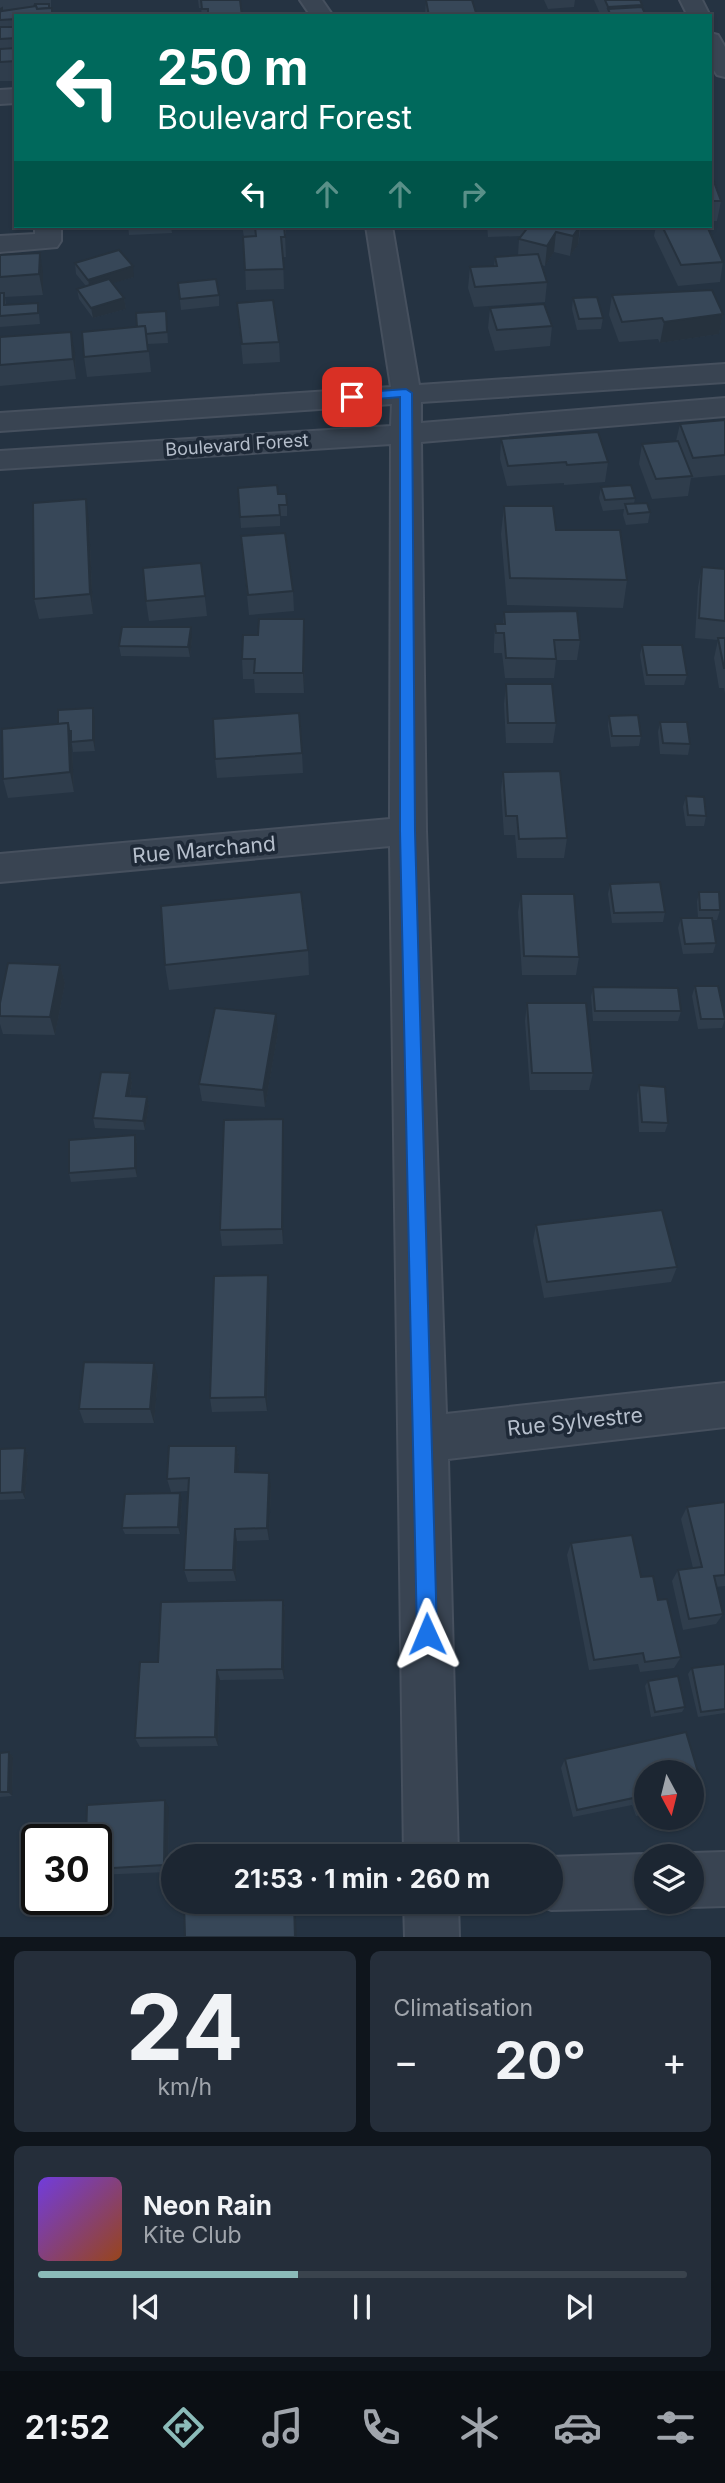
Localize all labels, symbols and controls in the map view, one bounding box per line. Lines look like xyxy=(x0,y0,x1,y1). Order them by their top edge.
text: 250 m xyxy=(157,38,309,97)
icon: left xyxy=(42,42,133,133)
text: Boulevard Forest xyxy=(157,98,412,137)
icon: left xyxy=(235,175,273,213)
icon: ahead xyxy=(308,175,346,213)
icon: ahead xyxy=(381,175,419,213)
icon: right xyxy=(454,175,492,213)
pin xyxy=(322,367,382,427)
icon: arrive xyxy=(333,378,371,416)
street label: Boulevard Forest xyxy=(165,429,309,460)
street label: Rue Marchand xyxy=(131,831,277,868)
street label: Rue Sylvestre xyxy=(506,1402,644,1441)
position arrow xyxy=(390,1597,464,1671)
north arrow xyxy=(634,1760,704,1830)
map controls xyxy=(634,1760,704,1914)
speed limit sign: 30 xyxy=(21,1824,112,1915)
button: layers xyxy=(634,1844,704,1914)
text: 21:53 · 1 min · 260 m xyxy=(234,1863,490,1894)
text: 24 xyxy=(126,1972,243,2082)
text: Climatisation xyxy=(394,1994,533,2022)
text: 20° xyxy=(494,2029,586,2092)
text: − xyxy=(394,2038,419,2084)
text: + xyxy=(662,2038,687,2084)
text: km/h xyxy=(157,2073,212,2101)
text: Neon Rain xyxy=(143,2190,272,2221)
text: Kite Club xyxy=(143,2221,242,2249)
icon: previous xyxy=(127,2288,165,2326)
icon: pause xyxy=(343,2288,381,2326)
icon: next xyxy=(560,2288,598,2326)
icon: directions xyxy=(159,2403,208,2452)
icon: music xyxy=(258,2403,307,2452)
icon: phone xyxy=(356,2403,405,2452)
icon: climate xyxy=(455,2403,504,2452)
icon: car xyxy=(553,2403,602,2452)
icon: filters xyxy=(651,2403,700,2452)
text: 21:52 xyxy=(25,2408,110,2447)

